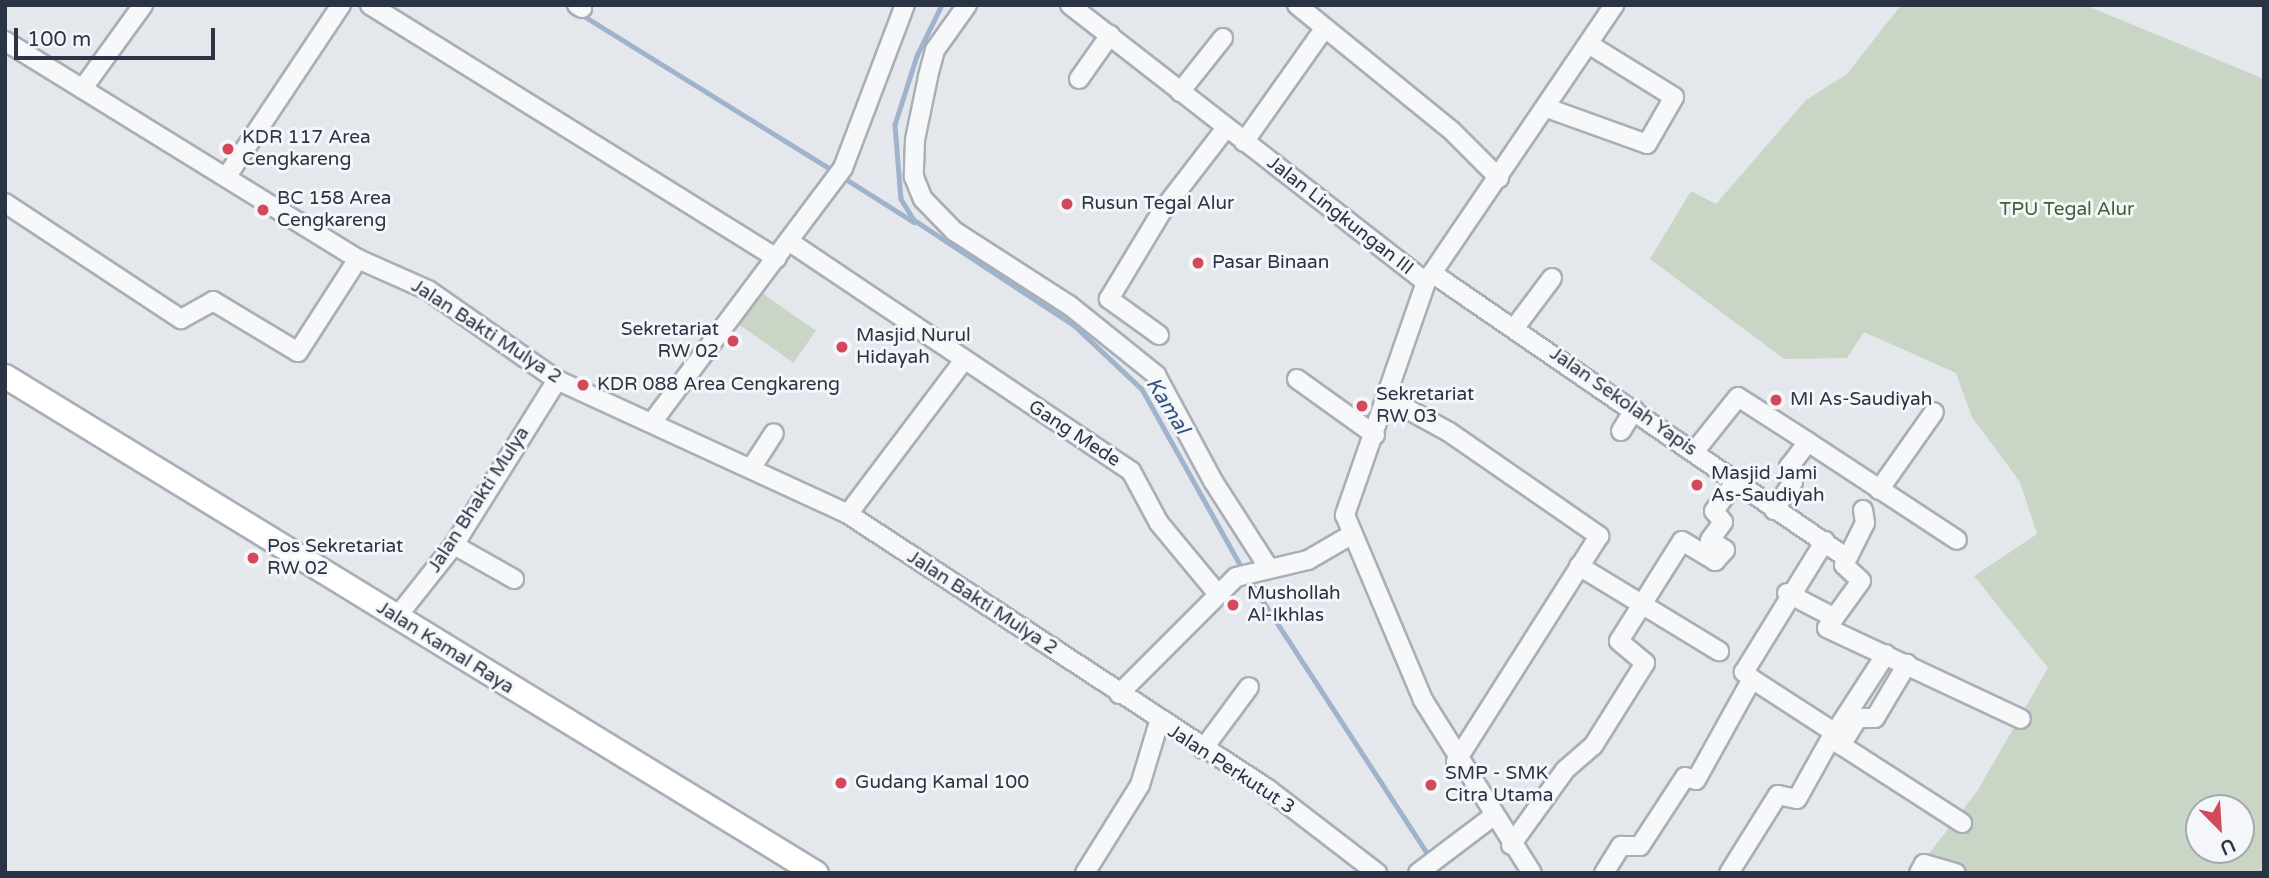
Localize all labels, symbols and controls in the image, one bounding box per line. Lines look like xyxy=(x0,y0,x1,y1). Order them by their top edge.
scale bar xyxy=(18,14,219,58)
text: 100 m xyxy=(27,27,91,52)
place label: KDR 117 Area Cengkareng xyxy=(242,127,371,171)
marker: KDR 117 Area Cengkareng xyxy=(220,141,236,157)
street label: Jalan Lingkungan III xyxy=(1262,152,1418,280)
place label: BC 158 Area Cengkareng xyxy=(277,188,392,232)
place label: Rusun Tegal Alur xyxy=(1081,193,1234,215)
marker: Rusun Tegal Alur xyxy=(1059,196,1075,212)
park label: TPU Tegal Alur xyxy=(2000,199,2134,221)
marker: BC 158 Area Cengkareng xyxy=(255,202,271,218)
place label: Pasar Binaan xyxy=(1212,252,1329,274)
marker: Pasar Binaan xyxy=(1190,255,1206,271)
street label: Jalan Bakti Mulya 2 xyxy=(407,275,565,389)
place label: Sekretariat RW 02 xyxy=(621,319,719,363)
place label: Masjid Nurul Hidayah xyxy=(856,325,971,369)
marker: Sekretariat RW 02 xyxy=(725,333,741,349)
marker: Masjid Nurul Hidayah xyxy=(834,339,850,355)
street label: Jalan Sekolah Yapis xyxy=(1545,343,1701,461)
water label: Kamal xyxy=(1140,373,1194,439)
place label: KDR 088 Area Cengkareng xyxy=(597,374,840,396)
marker: KDR 088 Area Cengkareng xyxy=(575,377,591,393)
place label: Sekretariat RW 03 xyxy=(1376,384,1474,428)
place label: MI As-Saudiyah xyxy=(1790,389,1932,411)
marker: MI As-Saudiyah xyxy=(1768,392,1784,408)
street label: Gang Mede xyxy=(1024,396,1124,472)
marker: Sekretariat RW 03 xyxy=(1354,398,1370,414)
street label: Jalan Bhakti Mulya xyxy=(423,423,535,577)
place label: Masjid Jami As-Saudiyah xyxy=(1711,463,1825,507)
marker: Masjid Jami As-Saudiyah xyxy=(1689,477,1705,493)
place label: Pos Sekretariat RW 02 xyxy=(267,536,403,580)
street label: Jalan Bakti Mulya 2 xyxy=(903,546,1061,660)
marker: Pos Sekretariat RW 02 xyxy=(245,550,261,566)
place label: Mushollah Al-Ikhlas xyxy=(1247,583,1341,627)
street label: Jalan Kamal Raya xyxy=(372,597,518,699)
marker: Mushollah Al-Ikhlas xyxy=(1225,597,1241,613)
street label: Jalan Perkutut 3 xyxy=(1163,720,1299,820)
place label: SMP - SMK Citra Utama xyxy=(1445,763,1553,807)
place label: Gudang Kamal 100 xyxy=(855,772,1029,794)
marker: Gudang Kamal 100 xyxy=(833,775,849,791)
marker: SMP - SMK Citra Utama xyxy=(1423,777,1439,793)
north arrow xyxy=(2185,794,2255,864)
text: U xyxy=(2217,833,2239,859)

